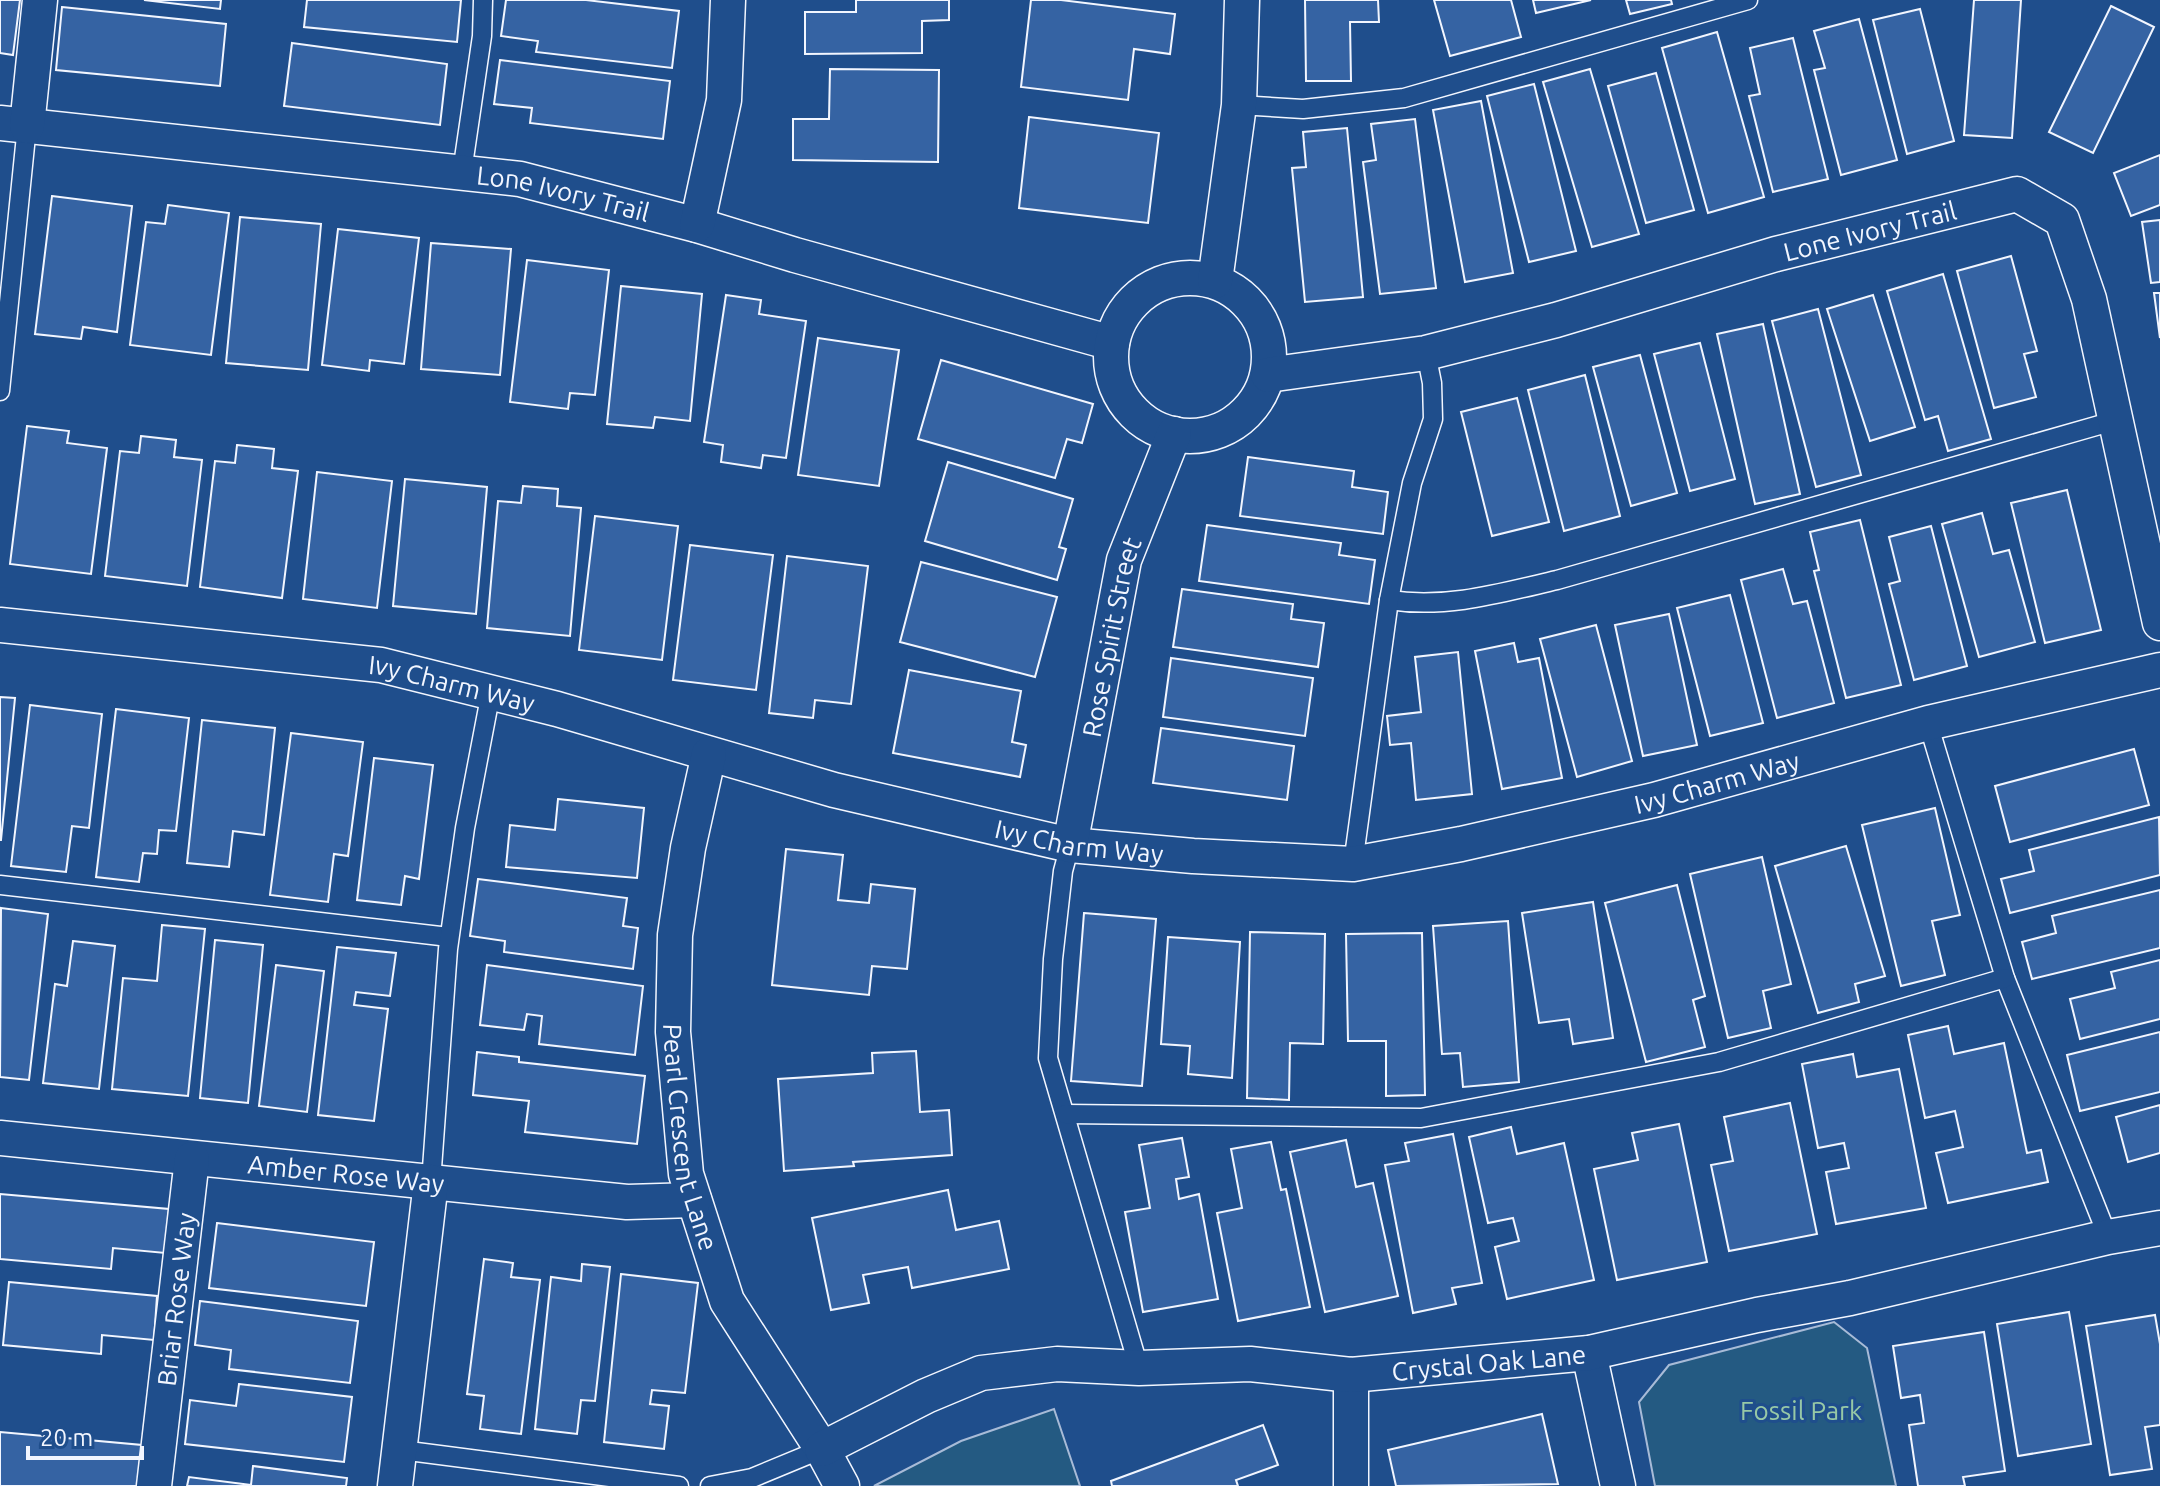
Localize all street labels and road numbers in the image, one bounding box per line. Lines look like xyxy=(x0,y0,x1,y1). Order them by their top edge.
street label: Lone Ivory Trail xyxy=(475,160,653,227)
street label: Lone Ivory Trail xyxy=(1780,195,1959,266)
street label: Rose Spirit Street xyxy=(1076,533,1146,739)
street label: Ivy Charm Way xyxy=(367,649,538,717)
street label: Ivy Charm Way xyxy=(1631,745,1803,819)
street label: Ivy Charm Way xyxy=(992,814,1165,868)
street label: Pearl Crescent Lane xyxy=(658,1023,724,1254)
street label: Amber Rose Way xyxy=(247,1149,446,1198)
street label: Briar Rose Way xyxy=(151,1211,200,1388)
street label: Crystal Oak Lane xyxy=(1390,1339,1587,1386)

